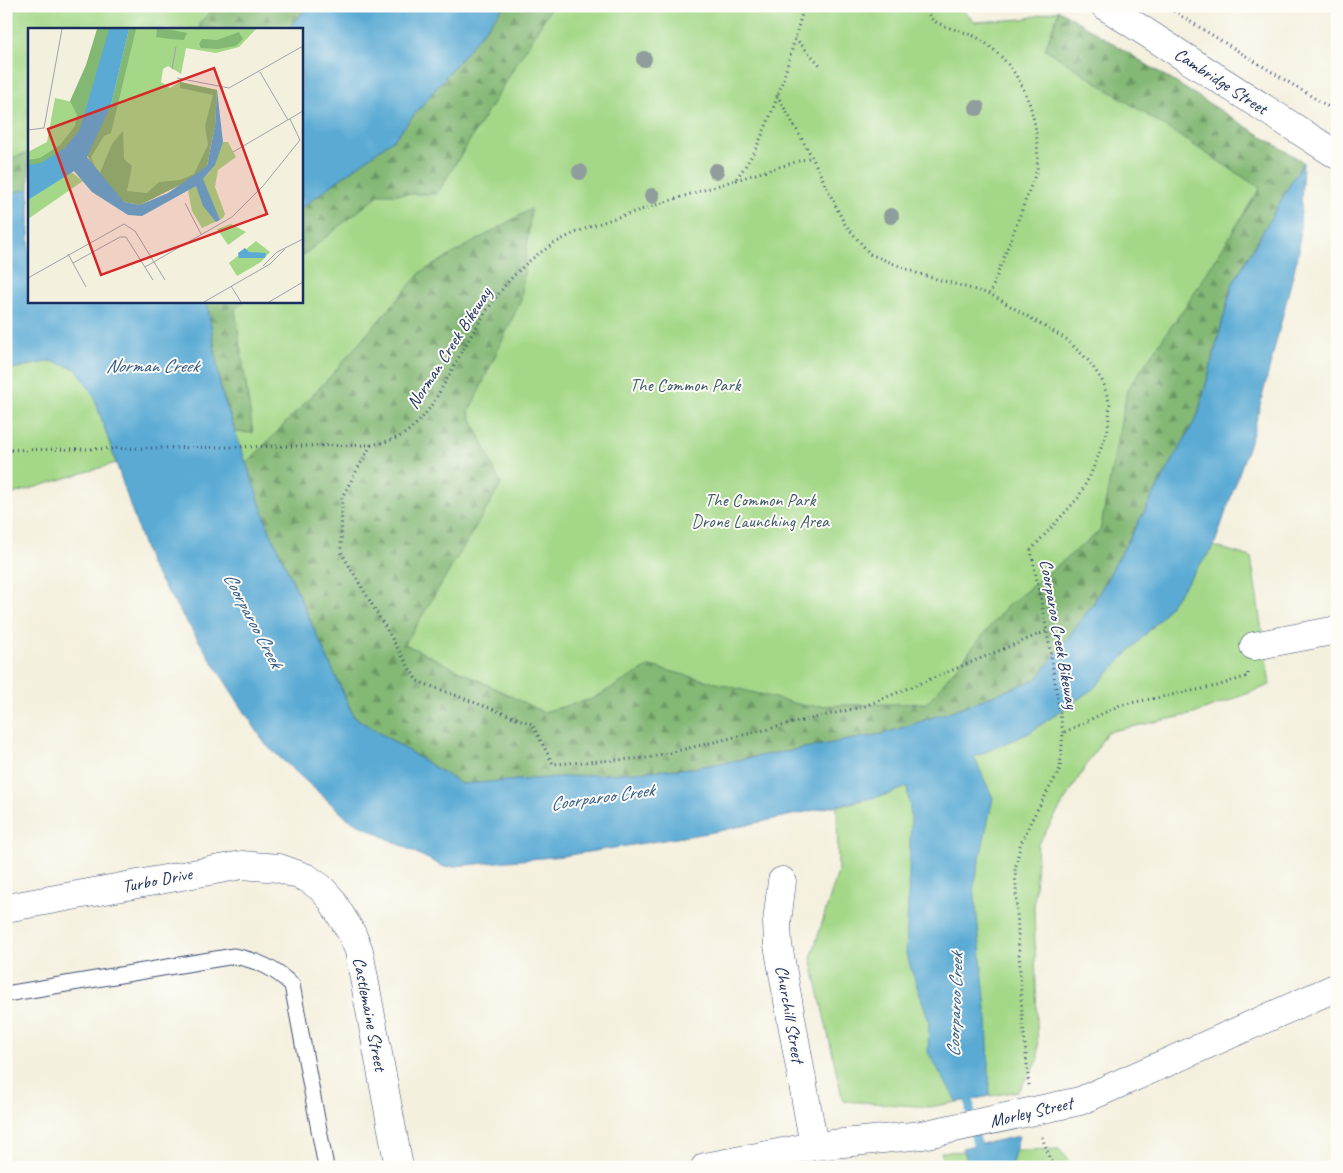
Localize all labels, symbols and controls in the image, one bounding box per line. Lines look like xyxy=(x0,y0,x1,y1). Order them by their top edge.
inset map xyxy=(28,28,302,302)
street label: Cambridge Street xyxy=(1170,43,1273,120)
street label: Norman Creek Bikeway xyxy=(402,282,497,413)
water label: Norman Creek xyxy=(106,354,201,378)
park label: The Common Park xyxy=(630,374,742,396)
park label: The Common Park Drone Launching Area xyxy=(691,489,830,532)
street label: Coorparoo Creek Bikeway xyxy=(1035,558,1083,712)
water label: Coorparoo Creek xyxy=(218,568,289,674)
water label: Coorparoo Creek xyxy=(549,777,658,816)
street label: Turbo Drive xyxy=(120,862,195,898)
water label: Coorparoo Creek xyxy=(941,949,969,1057)
street label: Castlemaine Street xyxy=(348,955,392,1075)
street label: Churchill Street xyxy=(771,964,810,1067)
street label: Morley Street xyxy=(987,1091,1078,1132)

